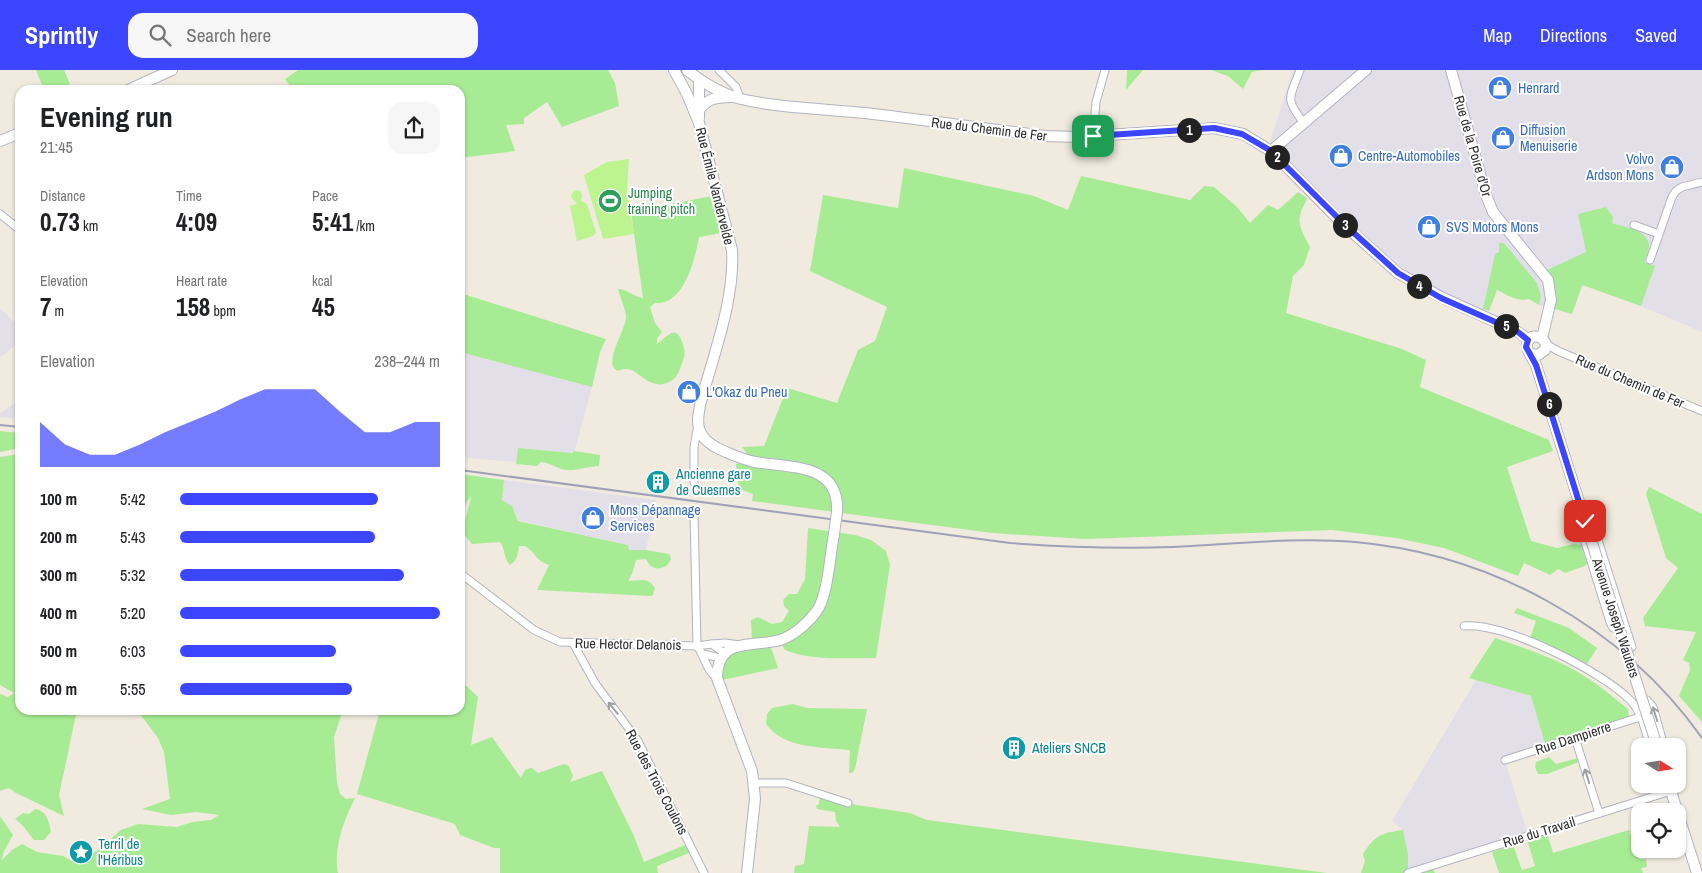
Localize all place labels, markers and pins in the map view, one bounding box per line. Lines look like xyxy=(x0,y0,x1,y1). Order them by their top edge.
shop icon: Henrard xyxy=(1487,75,1513,101)
place label: Henrard xyxy=(1518,79,1559,97)
pin xyxy=(1072,115,1114,157)
pin: 1 xyxy=(1176,118,1202,142)
place label: Diffusion Menuiserie xyxy=(1520,121,1577,155)
shop icon: Diffusion Menuiserie xyxy=(1490,125,1516,151)
shop icon: Centre-Automobiles xyxy=(1328,143,1354,169)
pin: 2 xyxy=(1264,144,1290,170)
place label: Centre-Automobiles xyxy=(1358,147,1460,165)
place label: Volvo Ardson Mons xyxy=(1585,150,1654,184)
shop icon: Volvo Ardson Mons xyxy=(1659,154,1685,180)
place label: Jumping training pitch xyxy=(628,184,695,218)
sports icon: Jumping training pitch xyxy=(597,188,623,214)
pin: 3 xyxy=(1332,212,1358,238)
shop icon: SVS Motors Mons xyxy=(1416,214,1442,240)
place label: SVS Motors Mons xyxy=(1446,218,1539,236)
pin: 4 xyxy=(1406,274,1432,298)
pin: 5 xyxy=(1494,314,1518,338)
shop icon: L'Okaz du Pneu xyxy=(676,379,702,405)
place label: L'Okaz du Pneu xyxy=(706,383,787,401)
pin: 6 xyxy=(1536,392,1562,416)
place label: Ancienne gare de Cuesmes xyxy=(675,465,751,499)
building icon: Ancienne gare de Cuesmes xyxy=(645,469,671,495)
pin xyxy=(1564,500,1606,542)
place label: Mons Dépannage Services xyxy=(610,501,701,535)
shop icon: Mons Dépannage Services xyxy=(580,505,606,531)
building icon: Ateliers SNCB xyxy=(1001,735,1027,761)
place label: Ateliers SNCB xyxy=(1031,739,1106,757)
place label: Terril de l'Héribus xyxy=(98,835,143,869)
place icon: Terril de l'Héribus xyxy=(68,839,94,865)

